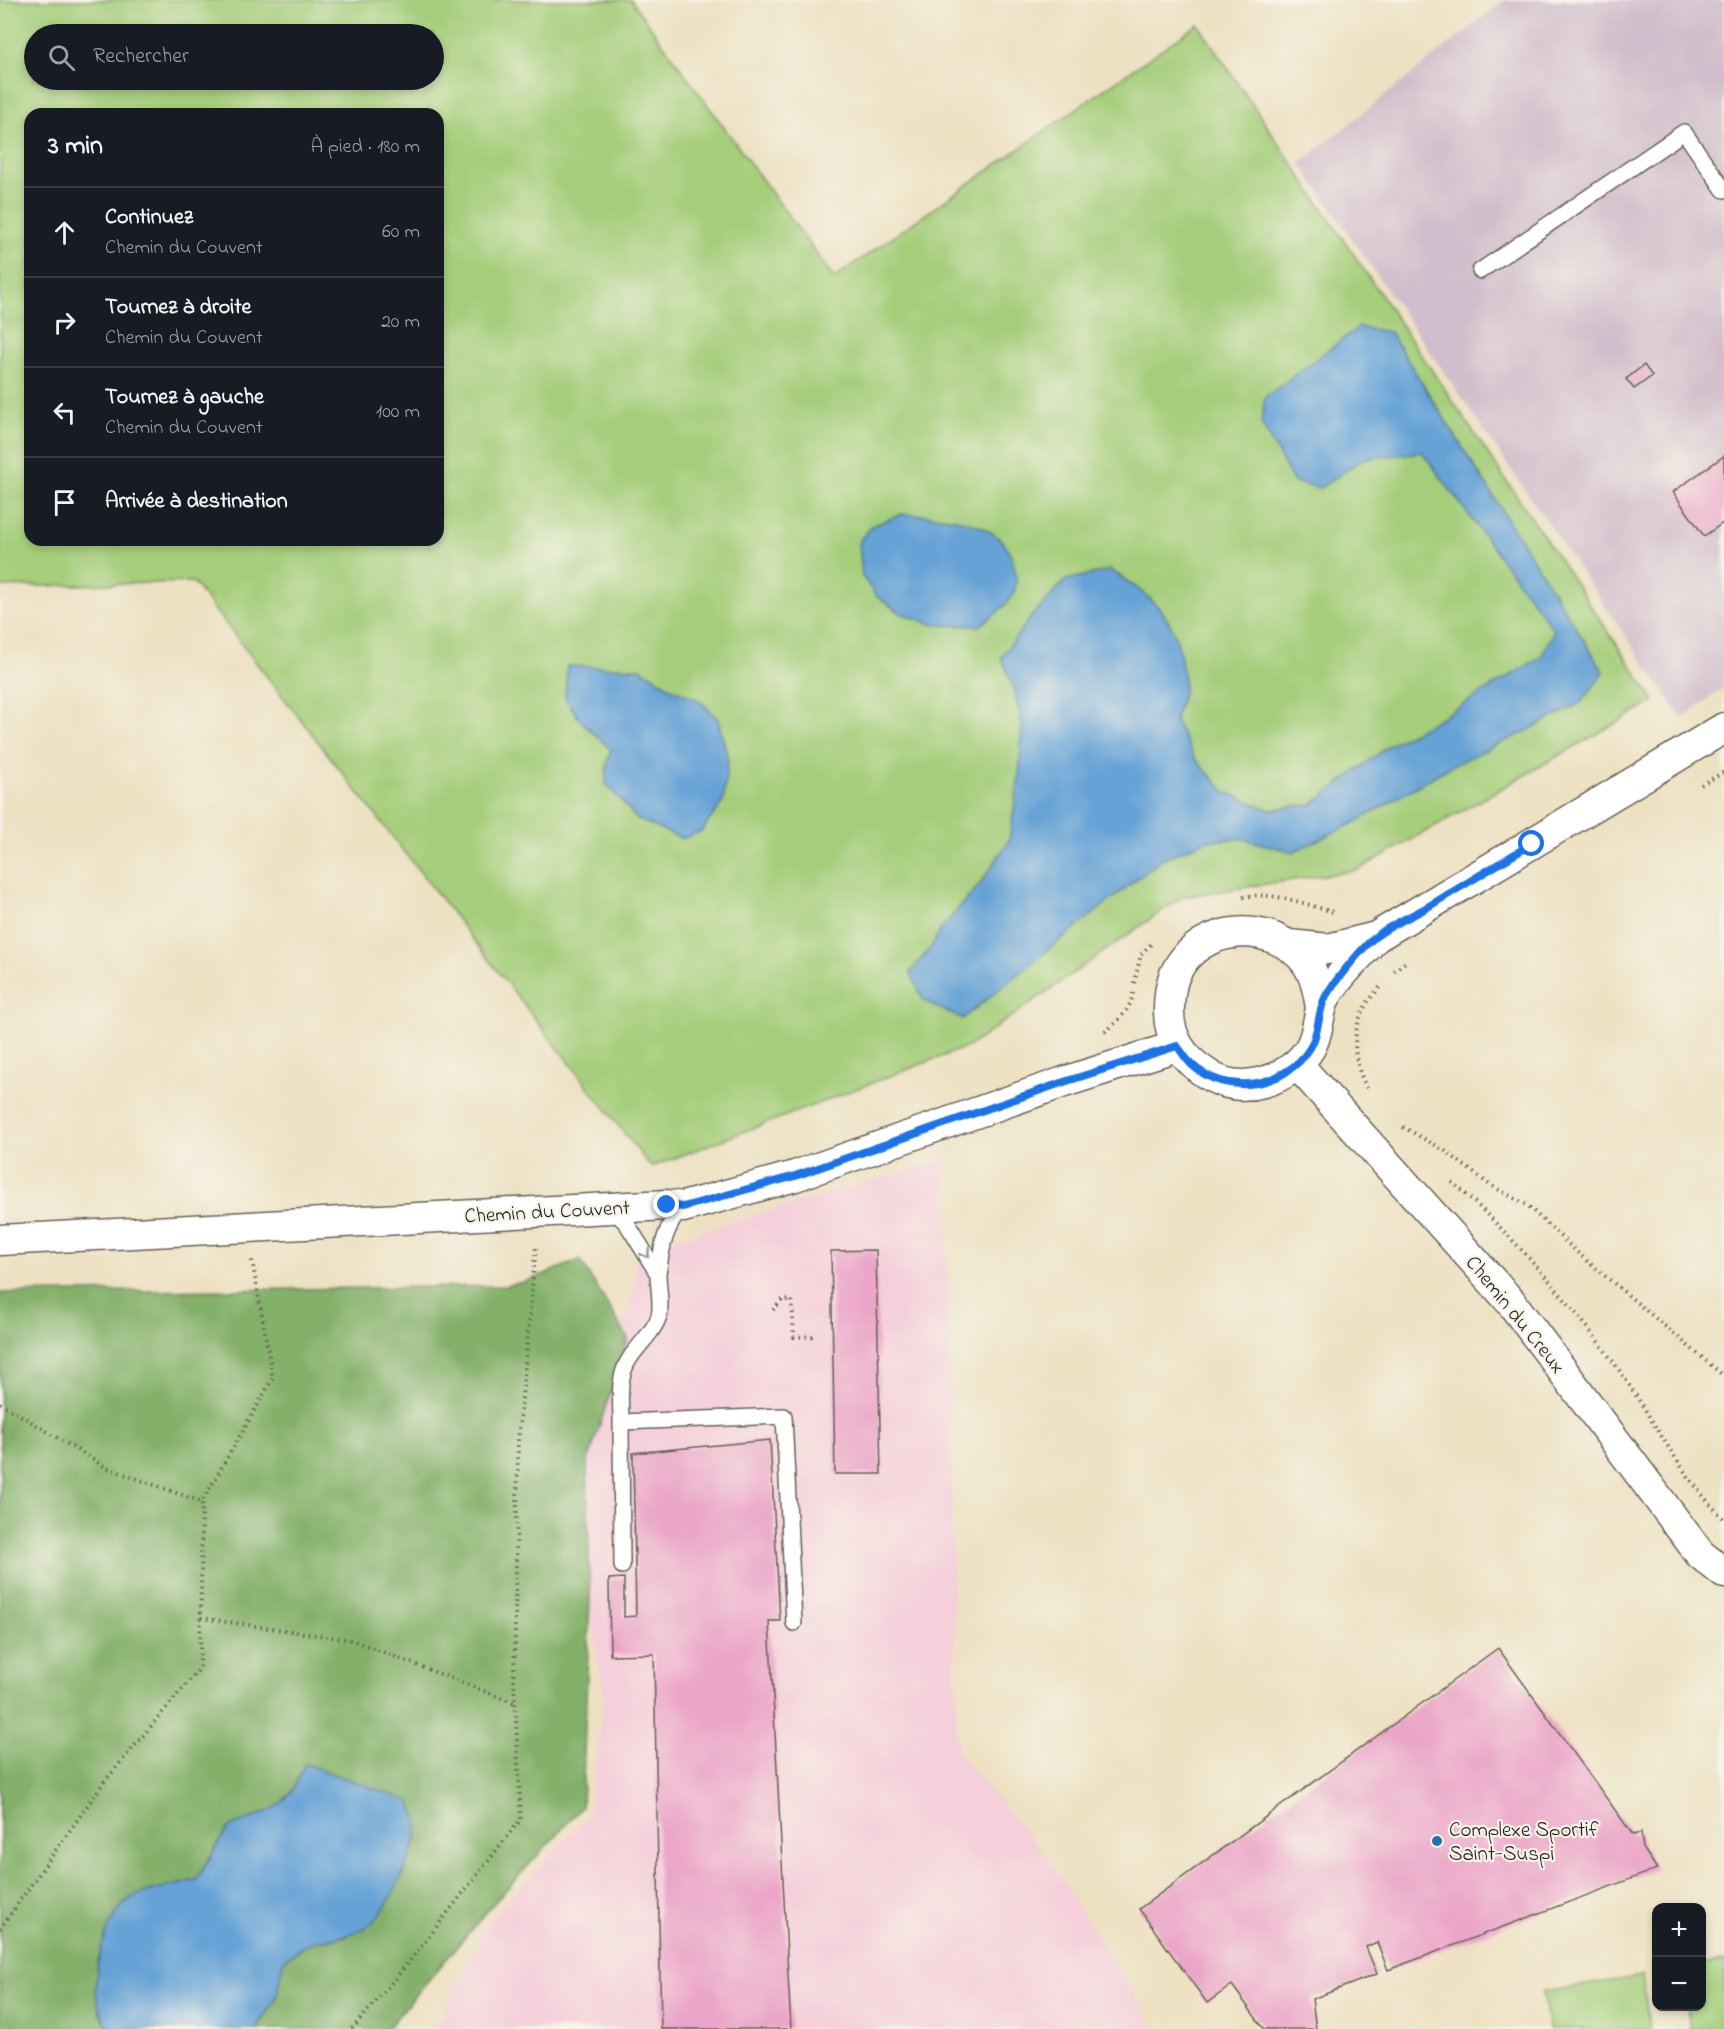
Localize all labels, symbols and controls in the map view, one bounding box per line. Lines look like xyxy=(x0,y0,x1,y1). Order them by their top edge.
search box xyxy=(24,24,444,90)
icon: search xyxy=(45,41,78,74)
text: Rechercher xyxy=(93,41,189,73)
text: 3 min xyxy=(48,128,103,166)
text: À pied · 180 m xyxy=(311,133,420,162)
text: Continuez xyxy=(105,202,193,234)
icon: ahead xyxy=(48,216,81,249)
text: 60 m xyxy=(382,218,420,247)
text: Chemin du Couvent xyxy=(105,234,263,263)
text: Tournez à droite xyxy=(105,292,251,324)
icon: right xyxy=(48,306,81,339)
text: 20 m xyxy=(381,308,420,337)
text: Chemin du Couvent xyxy=(105,324,263,353)
text: Tournez à gauche xyxy=(105,382,264,414)
icon: left xyxy=(48,396,81,429)
text: 100 m xyxy=(376,398,420,427)
text: Chemin du Couvent xyxy=(105,414,263,443)
icon: arrive xyxy=(48,486,81,519)
text: Arrivée à destination xyxy=(105,486,288,518)
route start xyxy=(1518,830,1544,856)
route end xyxy=(653,1191,679,1217)
street label: Chemin du Couvent xyxy=(464,1194,631,1232)
one-way arrow xyxy=(639,1247,650,1258)
street label: Chemin du Creux xyxy=(1457,1250,1572,1381)
place label: Complexe Sportif Saint-Suspi xyxy=(1449,1816,1599,1870)
marker: Complexe Sportif Saint-Suspi xyxy=(1430,1834,1444,1848)
map controls xyxy=(1652,1903,1706,2011)
button: + xyxy=(1652,1903,1706,1957)
button: − xyxy=(1652,1957,1706,2011)

